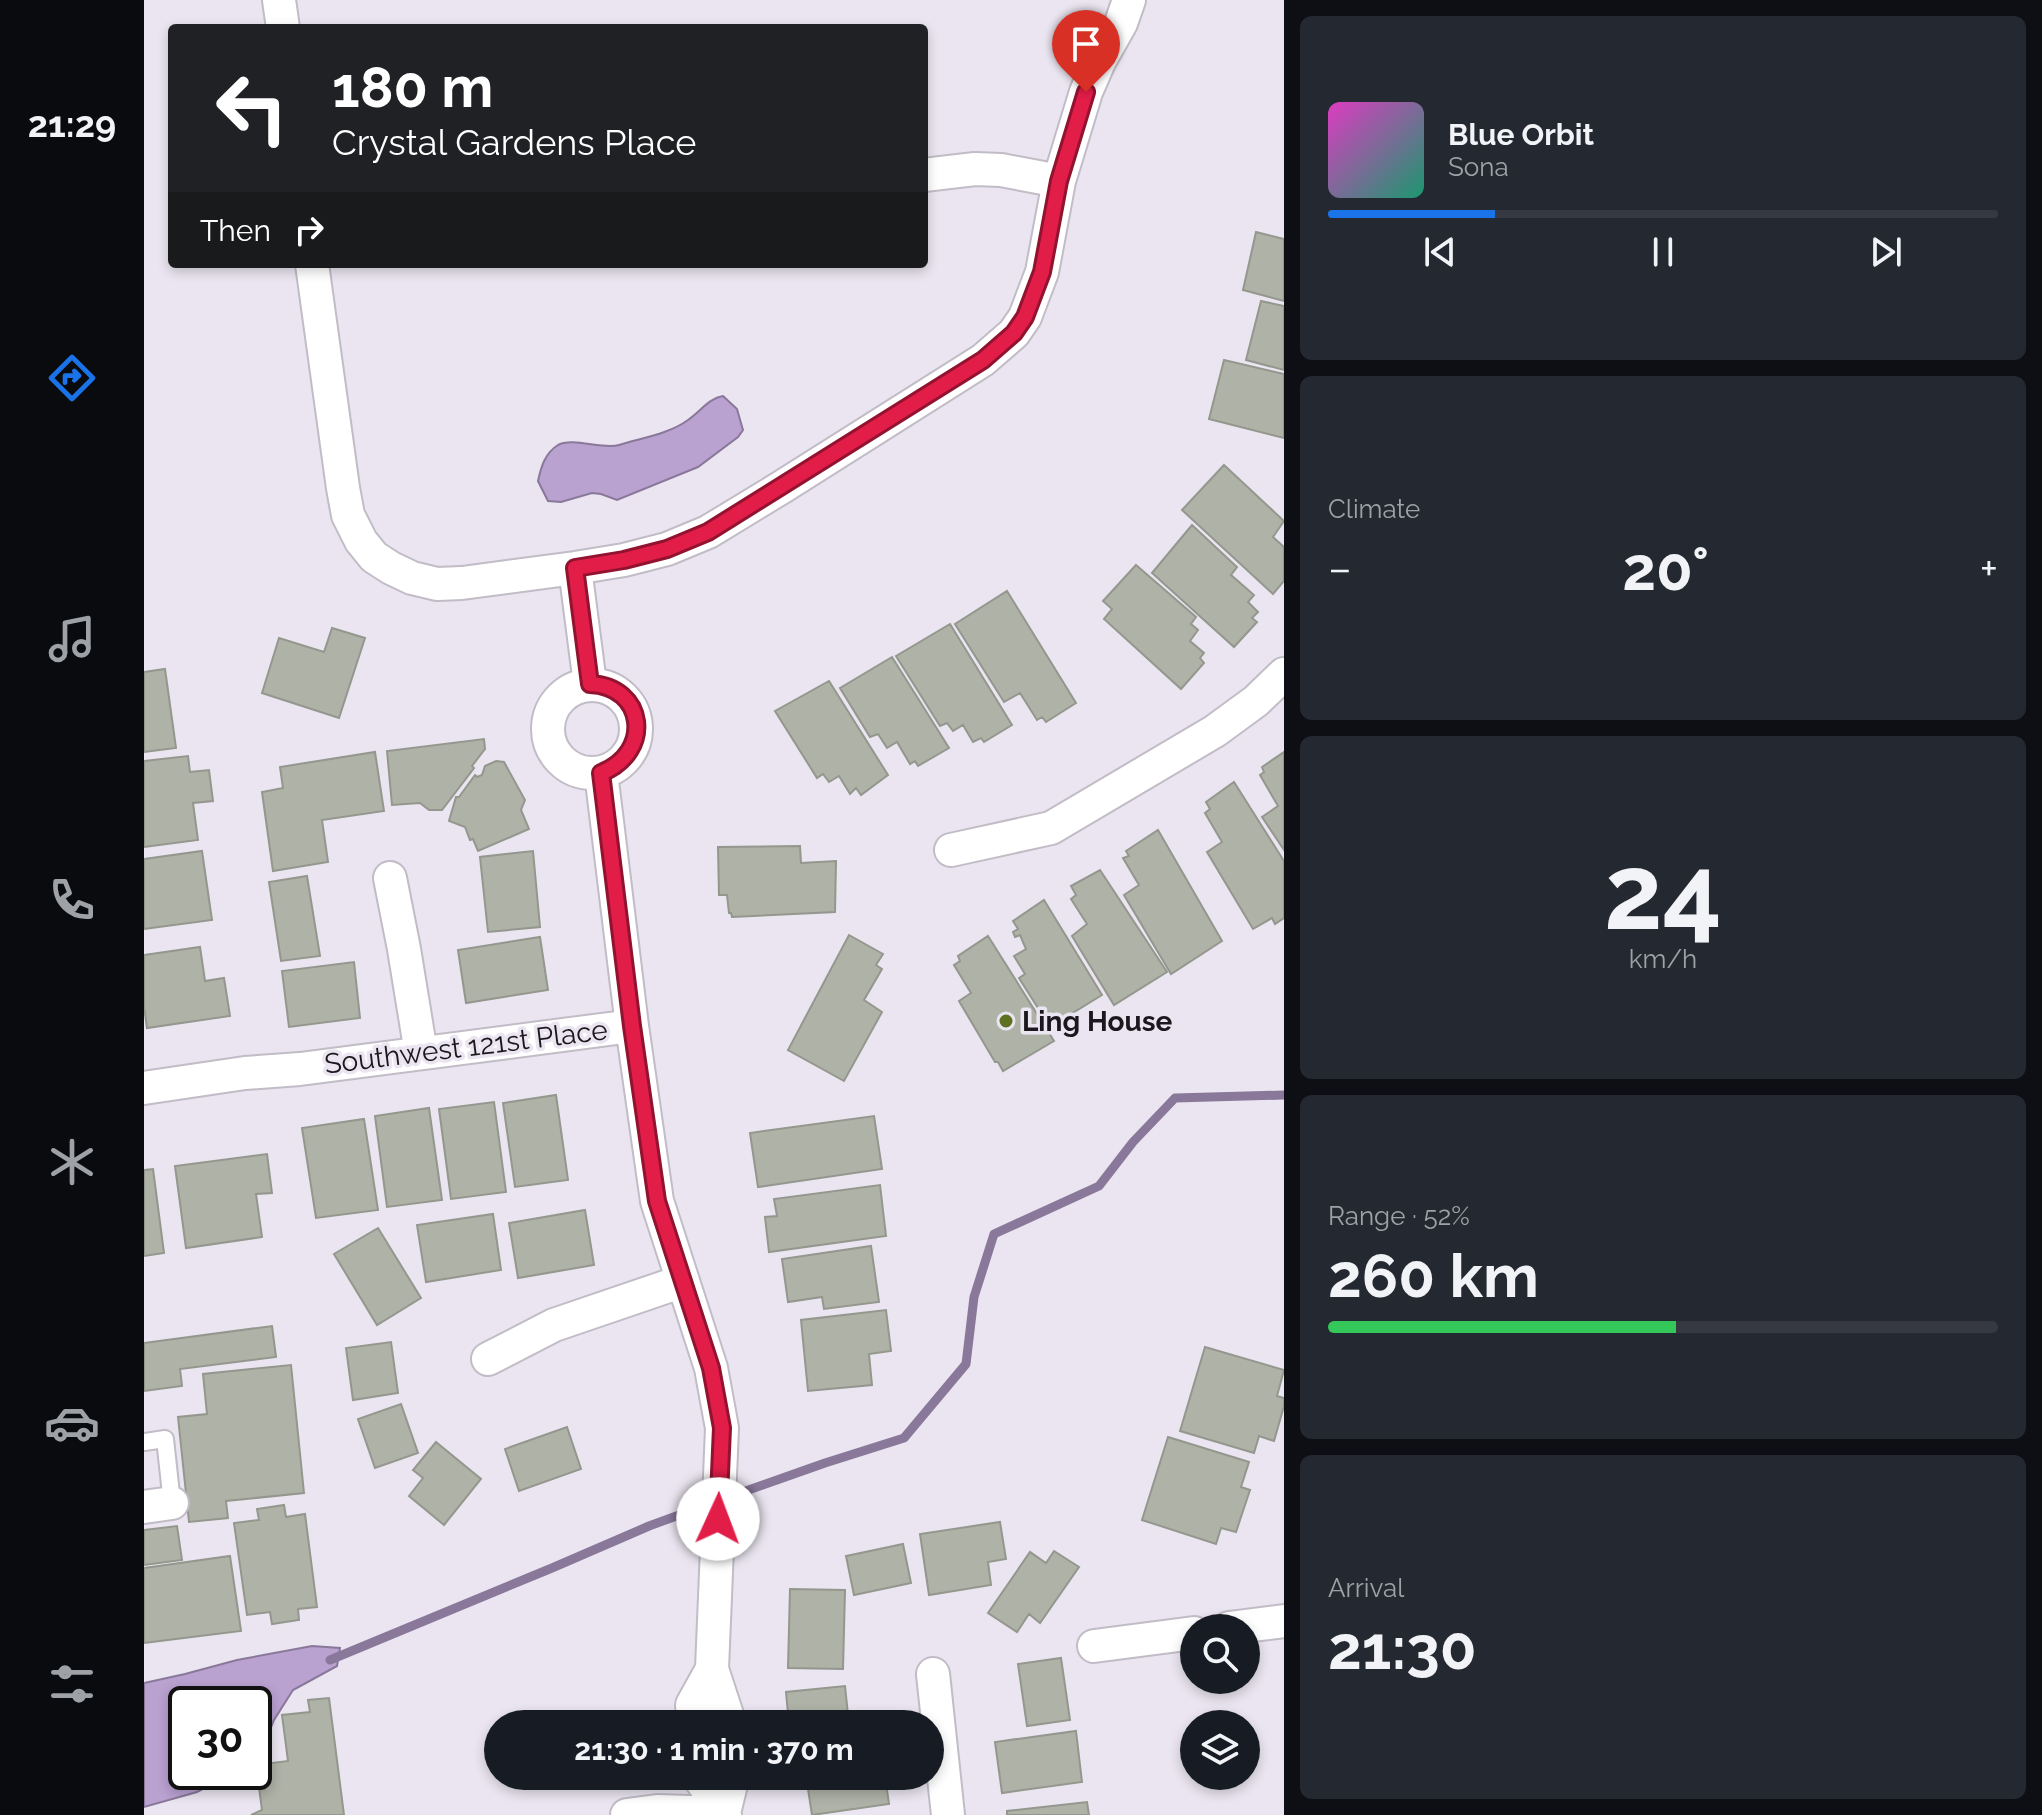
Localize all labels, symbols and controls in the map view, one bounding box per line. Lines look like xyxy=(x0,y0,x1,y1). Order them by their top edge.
pin xyxy=(1052,10,1120,92)
icon: arrive xyxy=(1064,22,1108,66)
text: 180 m xyxy=(332,54,493,120)
icon: left xyxy=(200,56,304,160)
text: 21:29 xyxy=(28,103,116,145)
text: Blue Orbit xyxy=(1448,117,1594,152)
text: Crystal Gardens Place xyxy=(332,121,696,163)
text: Sona xyxy=(1448,152,1509,182)
icon: right xyxy=(287,208,331,252)
text: Then xyxy=(200,213,271,248)
icon: previous xyxy=(1418,230,1462,274)
icon: pause xyxy=(1641,230,1685,274)
icon: next xyxy=(1864,230,1908,274)
icon: directions xyxy=(44,350,100,406)
text: Climate xyxy=(1328,494,1420,524)
text: 20° xyxy=(1622,534,1709,604)
text: − xyxy=(1328,543,1352,594)
text: + xyxy=(1980,543,1998,594)
icon: music xyxy=(44,611,100,667)
text: 24 xyxy=(1604,831,1722,953)
icon: phone xyxy=(44,872,100,928)
text: km/h xyxy=(1629,944,1697,974)
place label: Ling House xyxy=(1022,1005,1173,1038)
marker: Ling House xyxy=(997,1012,1015,1030)
street label: Southwest 121st Place xyxy=(323,1013,609,1081)
icon: climate xyxy=(44,1134,100,1190)
text: Range · 52% xyxy=(1328,1201,1470,1231)
text: 260 km xyxy=(1328,1241,1539,1311)
icon: car xyxy=(44,1395,100,1451)
position arrow xyxy=(676,1477,760,1561)
text: Arrival xyxy=(1328,1573,1404,1603)
text: 21:30 xyxy=(1328,1613,1477,1683)
map controls xyxy=(1180,1614,1260,1790)
button: search xyxy=(1180,1614,1260,1694)
icon: filters xyxy=(44,1656,100,1712)
speed limit sign: 30 xyxy=(168,1686,272,1790)
button: layers xyxy=(1180,1710,1260,1790)
text: 21:30 · 1 min · 370 m xyxy=(574,1732,854,1767)

